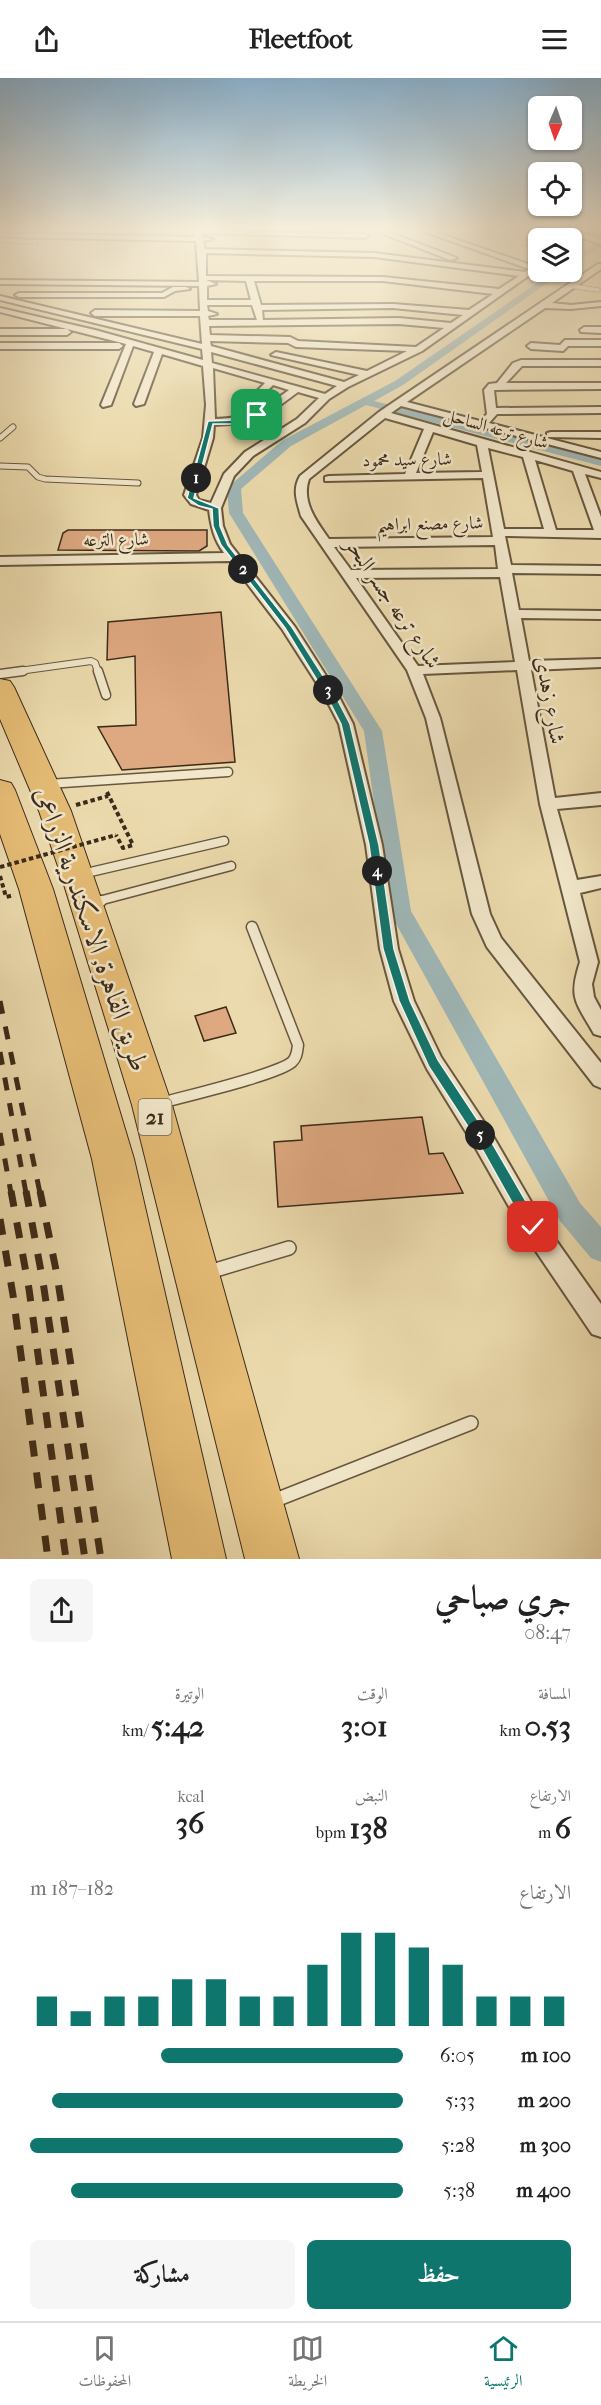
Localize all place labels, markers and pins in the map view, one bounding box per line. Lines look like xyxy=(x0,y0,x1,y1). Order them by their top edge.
pin xyxy=(231,389,282,440)
pin: 1 xyxy=(181,463,211,493)
pin: 2 xyxy=(228,554,258,584)
pin: 3 xyxy=(313,675,343,705)
pin: 4 xyxy=(362,856,392,886)
pin: 5 xyxy=(465,1120,495,1150)
pin xyxy=(507,1201,558,1252)

